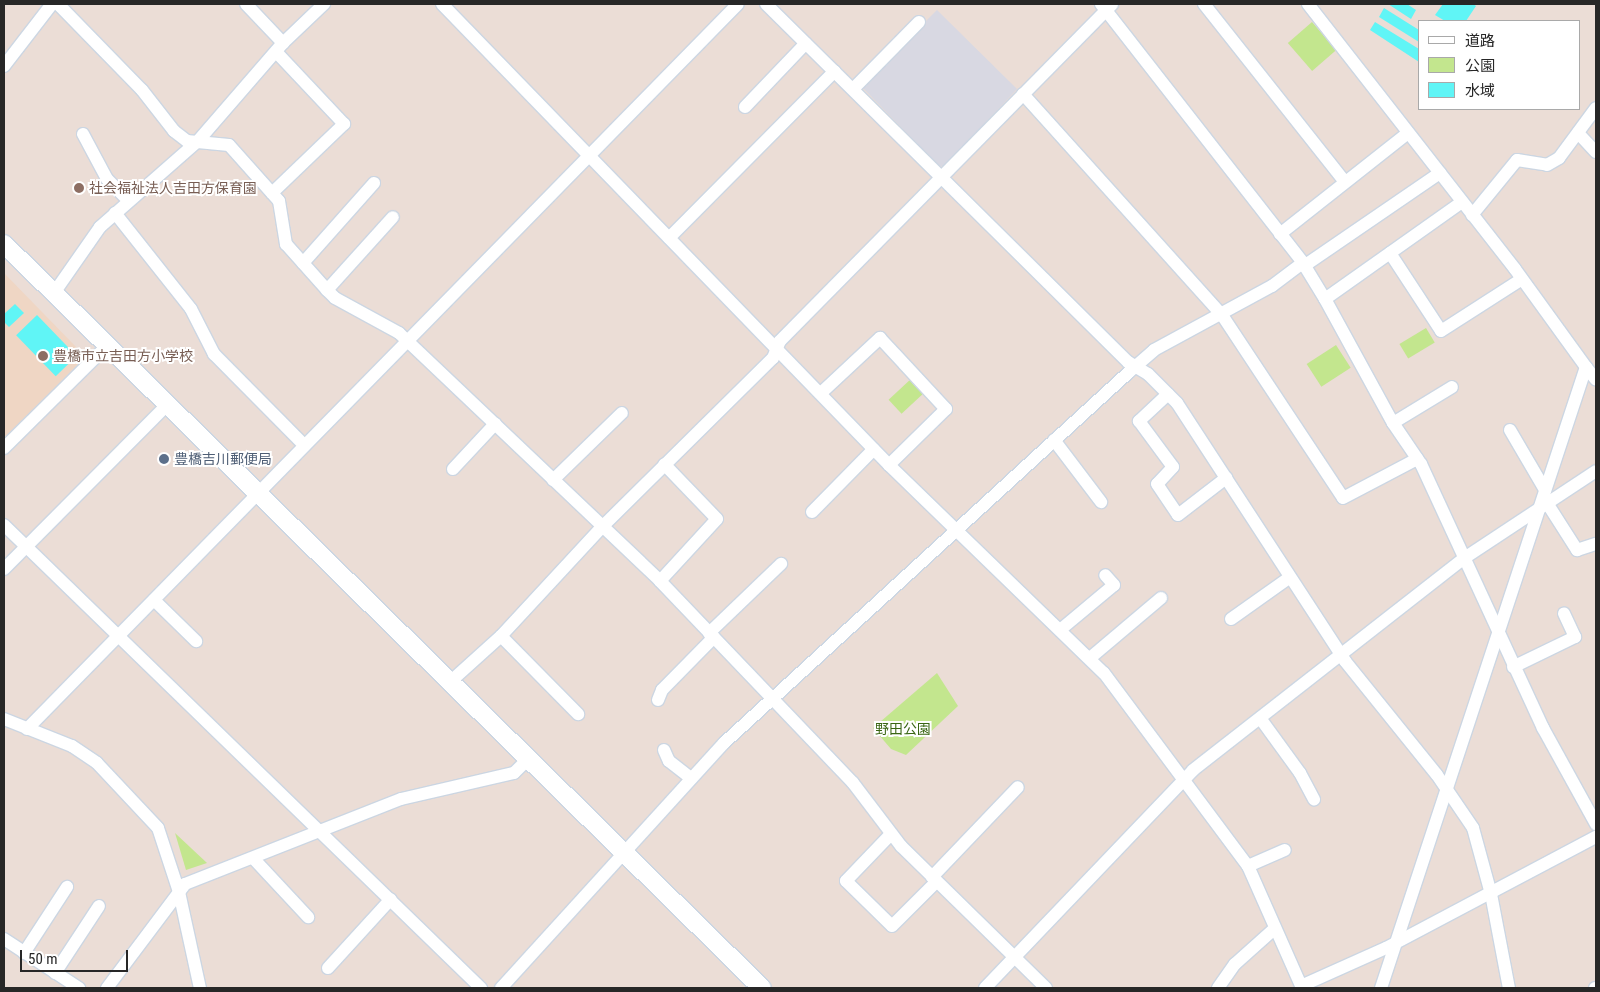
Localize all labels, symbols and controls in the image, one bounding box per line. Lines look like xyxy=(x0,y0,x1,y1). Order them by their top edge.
legend xyxy=(1418,20,1580,110)
text: 道路 xyxy=(1465,32,1495,50)
text: 公園 xyxy=(1465,57,1495,75)
text: 水域 xyxy=(1465,82,1495,100)
place label: 社会福祉法人吉田方保育園 xyxy=(89,180,257,196)
marker: 社会福祉法人吉田方保育園 xyxy=(73,182,85,194)
place label: 豊橋市立吉田方小学校 xyxy=(53,348,193,364)
marker: 豊橋市立吉田方小学校 xyxy=(37,350,49,362)
place label: 豊橋吉川郵便局 xyxy=(174,451,272,467)
marker: 豊橋吉川郵便局 xyxy=(158,453,170,465)
park label: 野田公園 xyxy=(875,721,931,737)
scale bar xyxy=(22,940,130,972)
text: 50 m xyxy=(28,950,58,968)

